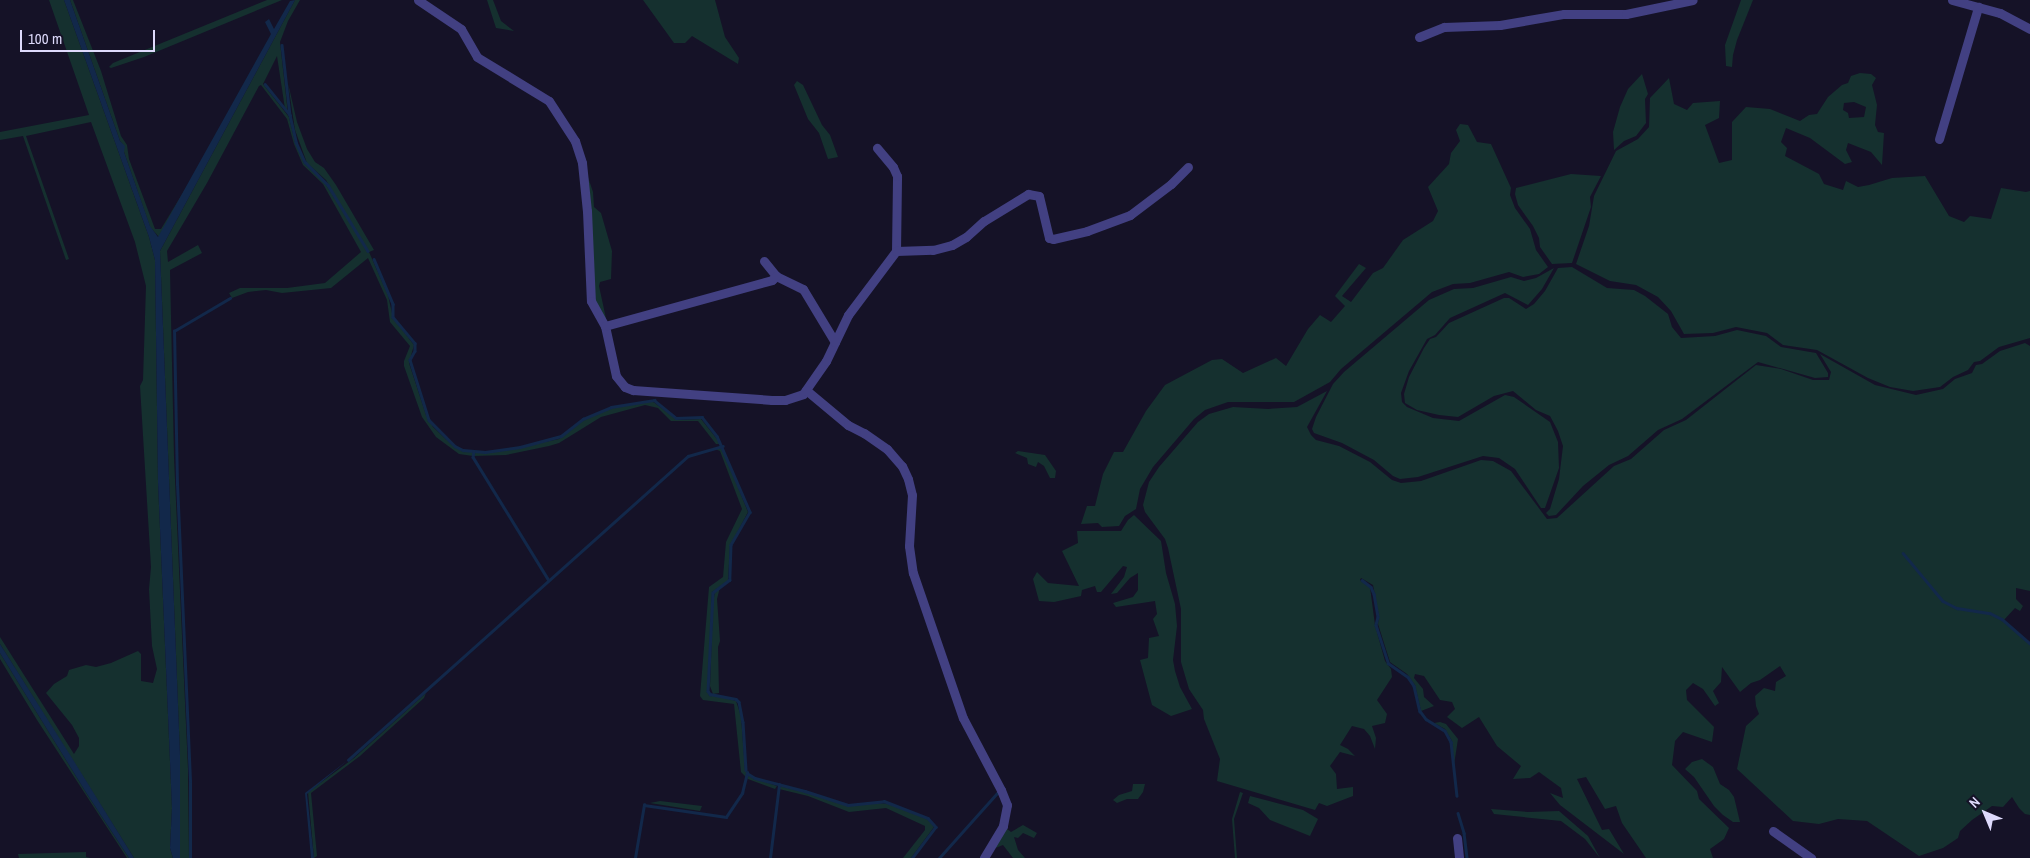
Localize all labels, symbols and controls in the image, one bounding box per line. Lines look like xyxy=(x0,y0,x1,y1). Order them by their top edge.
scale bar xyxy=(22,20,158,52)
text: 100 m xyxy=(28,28,62,49)
north arrow xyxy=(1960,788,2010,838)
text: N xyxy=(1965,793,1984,812)

